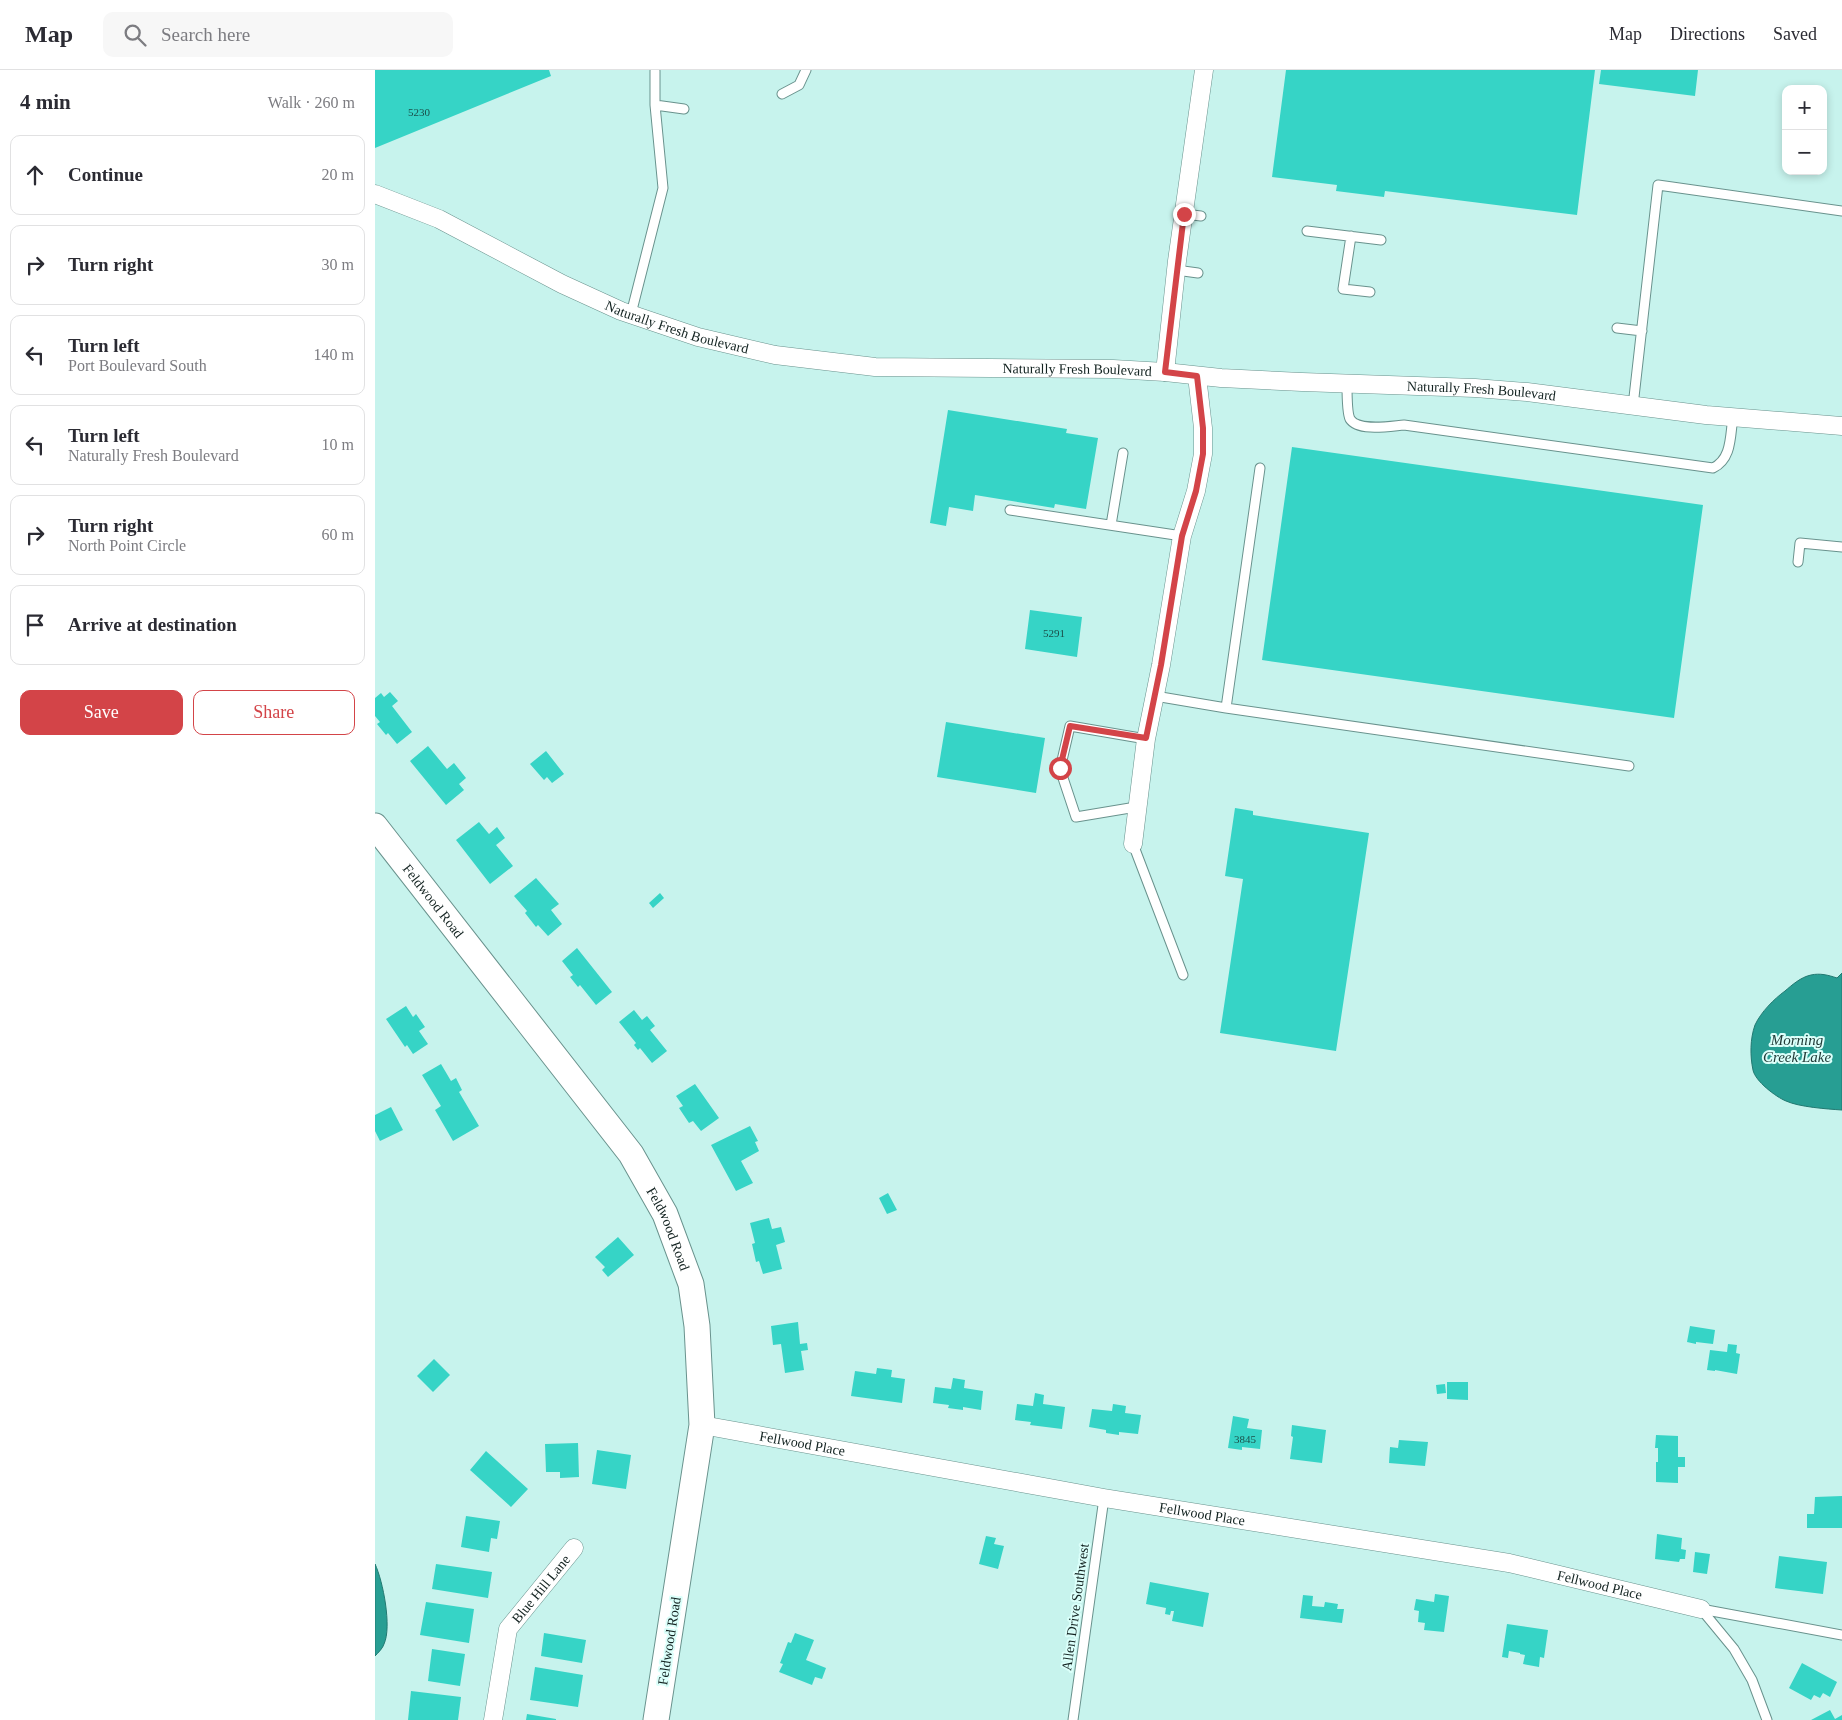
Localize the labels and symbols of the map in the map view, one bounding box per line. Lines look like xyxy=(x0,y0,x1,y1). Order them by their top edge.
house number: 5230 xyxy=(408,106,431,118)
route end xyxy=(1173,203,1196,226)
street label: Naturally Fresh Boulevard xyxy=(603,298,750,357)
street label: Naturally Fresh Boulevard xyxy=(1002,361,1152,379)
street label: Naturally Fresh Boulevard xyxy=(1407,379,1557,404)
house number: 5291 xyxy=(1043,627,1065,639)
route start xyxy=(1049,757,1072,780)
street label: Feldwood Road xyxy=(400,861,466,941)
water label: Morning Creek Lake xyxy=(1763,1032,1831,1065)
street label: Feldwood Road xyxy=(643,1185,692,1273)
street label: Fellwood Place xyxy=(758,1429,846,1459)
house number: 3845 xyxy=(1234,1433,1257,1445)
street label: Fellwood Place xyxy=(1158,1500,1246,1529)
street label: Allen Drive Southwest xyxy=(1059,1542,1092,1672)
street label: Blue Hill Lane xyxy=(509,1552,573,1626)
street label: Fellwood Place xyxy=(1556,1568,1643,1603)
street label: Feldwood Road xyxy=(655,1596,684,1686)

